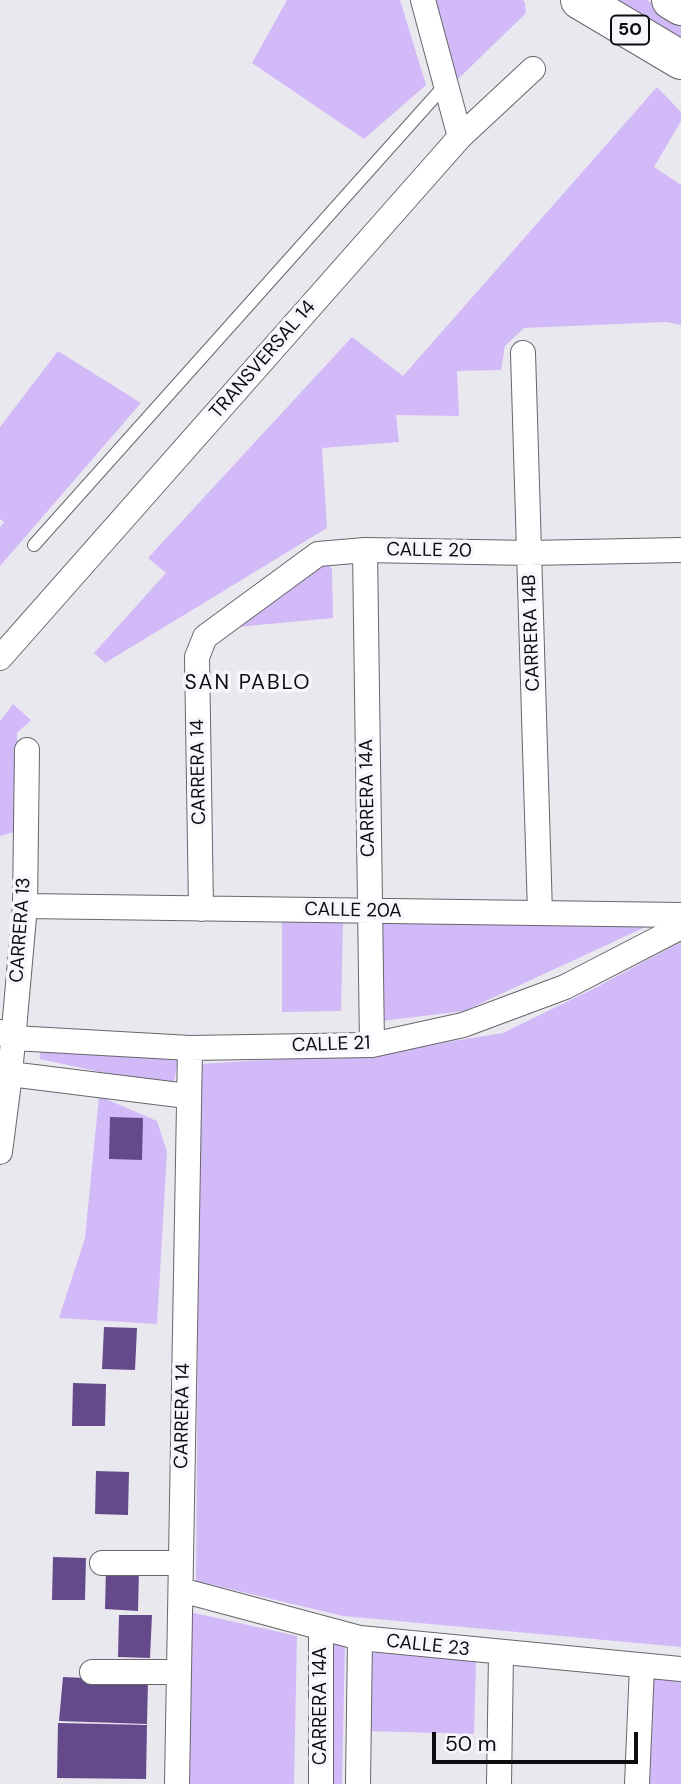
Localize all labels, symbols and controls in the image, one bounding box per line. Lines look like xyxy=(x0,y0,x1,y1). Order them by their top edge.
road number: 50 xyxy=(611,15,649,44)
street label: TRANSVERSAL 14 xyxy=(205,296,321,424)
street label: CALLE 20 xyxy=(386,539,472,563)
street label: CARRERA 14B xyxy=(519,574,545,692)
district label: SAN PABLO xyxy=(186,670,310,696)
street label: CARRERA 14 xyxy=(187,719,211,825)
street label: CARRERA 14A xyxy=(356,739,380,857)
street label: CARRERA 13 xyxy=(6,877,36,983)
street label: CALLE 20A xyxy=(304,899,402,923)
street label: CALLE 21 xyxy=(291,1032,371,1058)
street label: CARRERA 14 xyxy=(171,1363,195,1469)
street label: CALLE 23 xyxy=(385,1630,471,1662)
street label: CARRERA 14A xyxy=(310,1647,332,1765)
scale bar xyxy=(436,1718,642,1762)
text: 50 m xyxy=(445,1730,496,1758)

